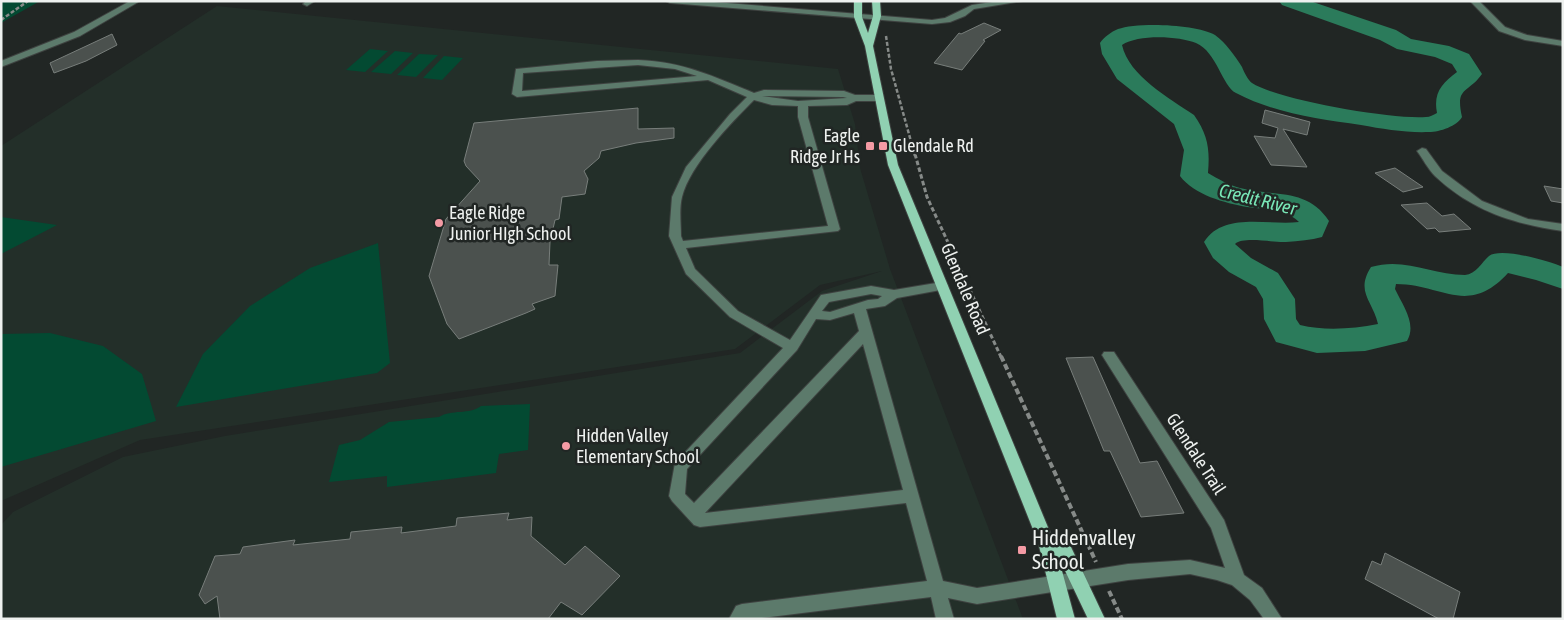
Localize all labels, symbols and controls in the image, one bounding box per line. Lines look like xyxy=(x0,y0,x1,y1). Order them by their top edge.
place label: Eagle Ridge Jr Hs xyxy=(790,125,860,167)
place label: Glendale Rd xyxy=(893,135,974,156)
marker: Eagle Ridge Jr Hs xyxy=(864,140,876,152)
marker: Glendale Rd xyxy=(877,140,889,152)
water label: Credit River xyxy=(1217,179,1300,220)
place label: Eagle Ridge Junior HIgh School xyxy=(449,202,571,244)
marker: Eagle Ridge Junior HIgh School xyxy=(433,217,445,229)
street label: Glendale Road xyxy=(937,240,994,338)
street label: Glendale Trail xyxy=(1163,409,1230,498)
place label: Hidden Valley Elementary School xyxy=(576,425,700,467)
marker: Hidden Valley Elementary School xyxy=(560,440,572,452)
place label: Hiddenvalley School xyxy=(1032,525,1136,573)
marker: Hiddenvalley School xyxy=(1016,544,1028,556)

